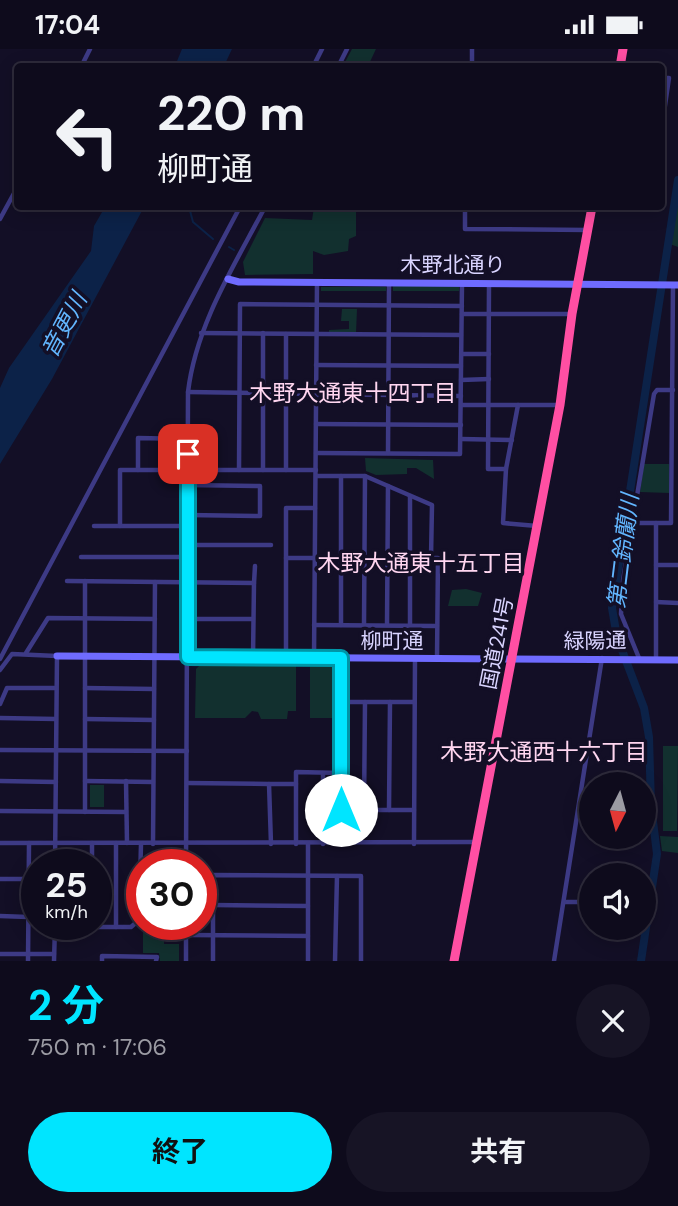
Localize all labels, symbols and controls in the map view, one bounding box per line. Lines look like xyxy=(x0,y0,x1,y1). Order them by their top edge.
text: 17:04 xyxy=(35,8,100,42)
text: 220 m xyxy=(157,81,305,145)
icon: left xyxy=(42,91,133,182)
text: 柳町通 xyxy=(157,148,253,190)
street label: 木野北通り xyxy=(401,251,506,279)
water label: 音更川 xyxy=(35,285,95,363)
district label: 木野大通東十四丁目 xyxy=(250,378,457,408)
pin xyxy=(158,424,218,484)
icon: arrive xyxy=(169,435,207,473)
water label: 第二鈴蘭川 xyxy=(601,489,645,610)
district label: 木野大通東十五丁目 xyxy=(318,548,525,578)
street label: 国道241号 xyxy=(474,594,520,692)
street label: 緑陽通 xyxy=(563,626,627,656)
street label: 柳町通 xyxy=(361,627,424,655)
district label: 木野大通西十六丁目 xyxy=(441,737,648,767)
north arrow xyxy=(579,772,656,849)
map controls xyxy=(579,772,656,940)
position arrow xyxy=(304,773,378,847)
speed limit sign: 30 xyxy=(126,849,217,940)
text: 25 xyxy=(46,862,87,908)
button: sound xyxy=(579,863,656,940)
text: km/h xyxy=(45,900,88,924)
text: 2 分 xyxy=(28,978,104,1033)
button: close xyxy=(576,984,650,1058)
text: 750 m · 17:06 xyxy=(28,1032,167,1062)
button: 終了 xyxy=(28,1112,332,1192)
button: 共有 xyxy=(346,1112,650,1192)

